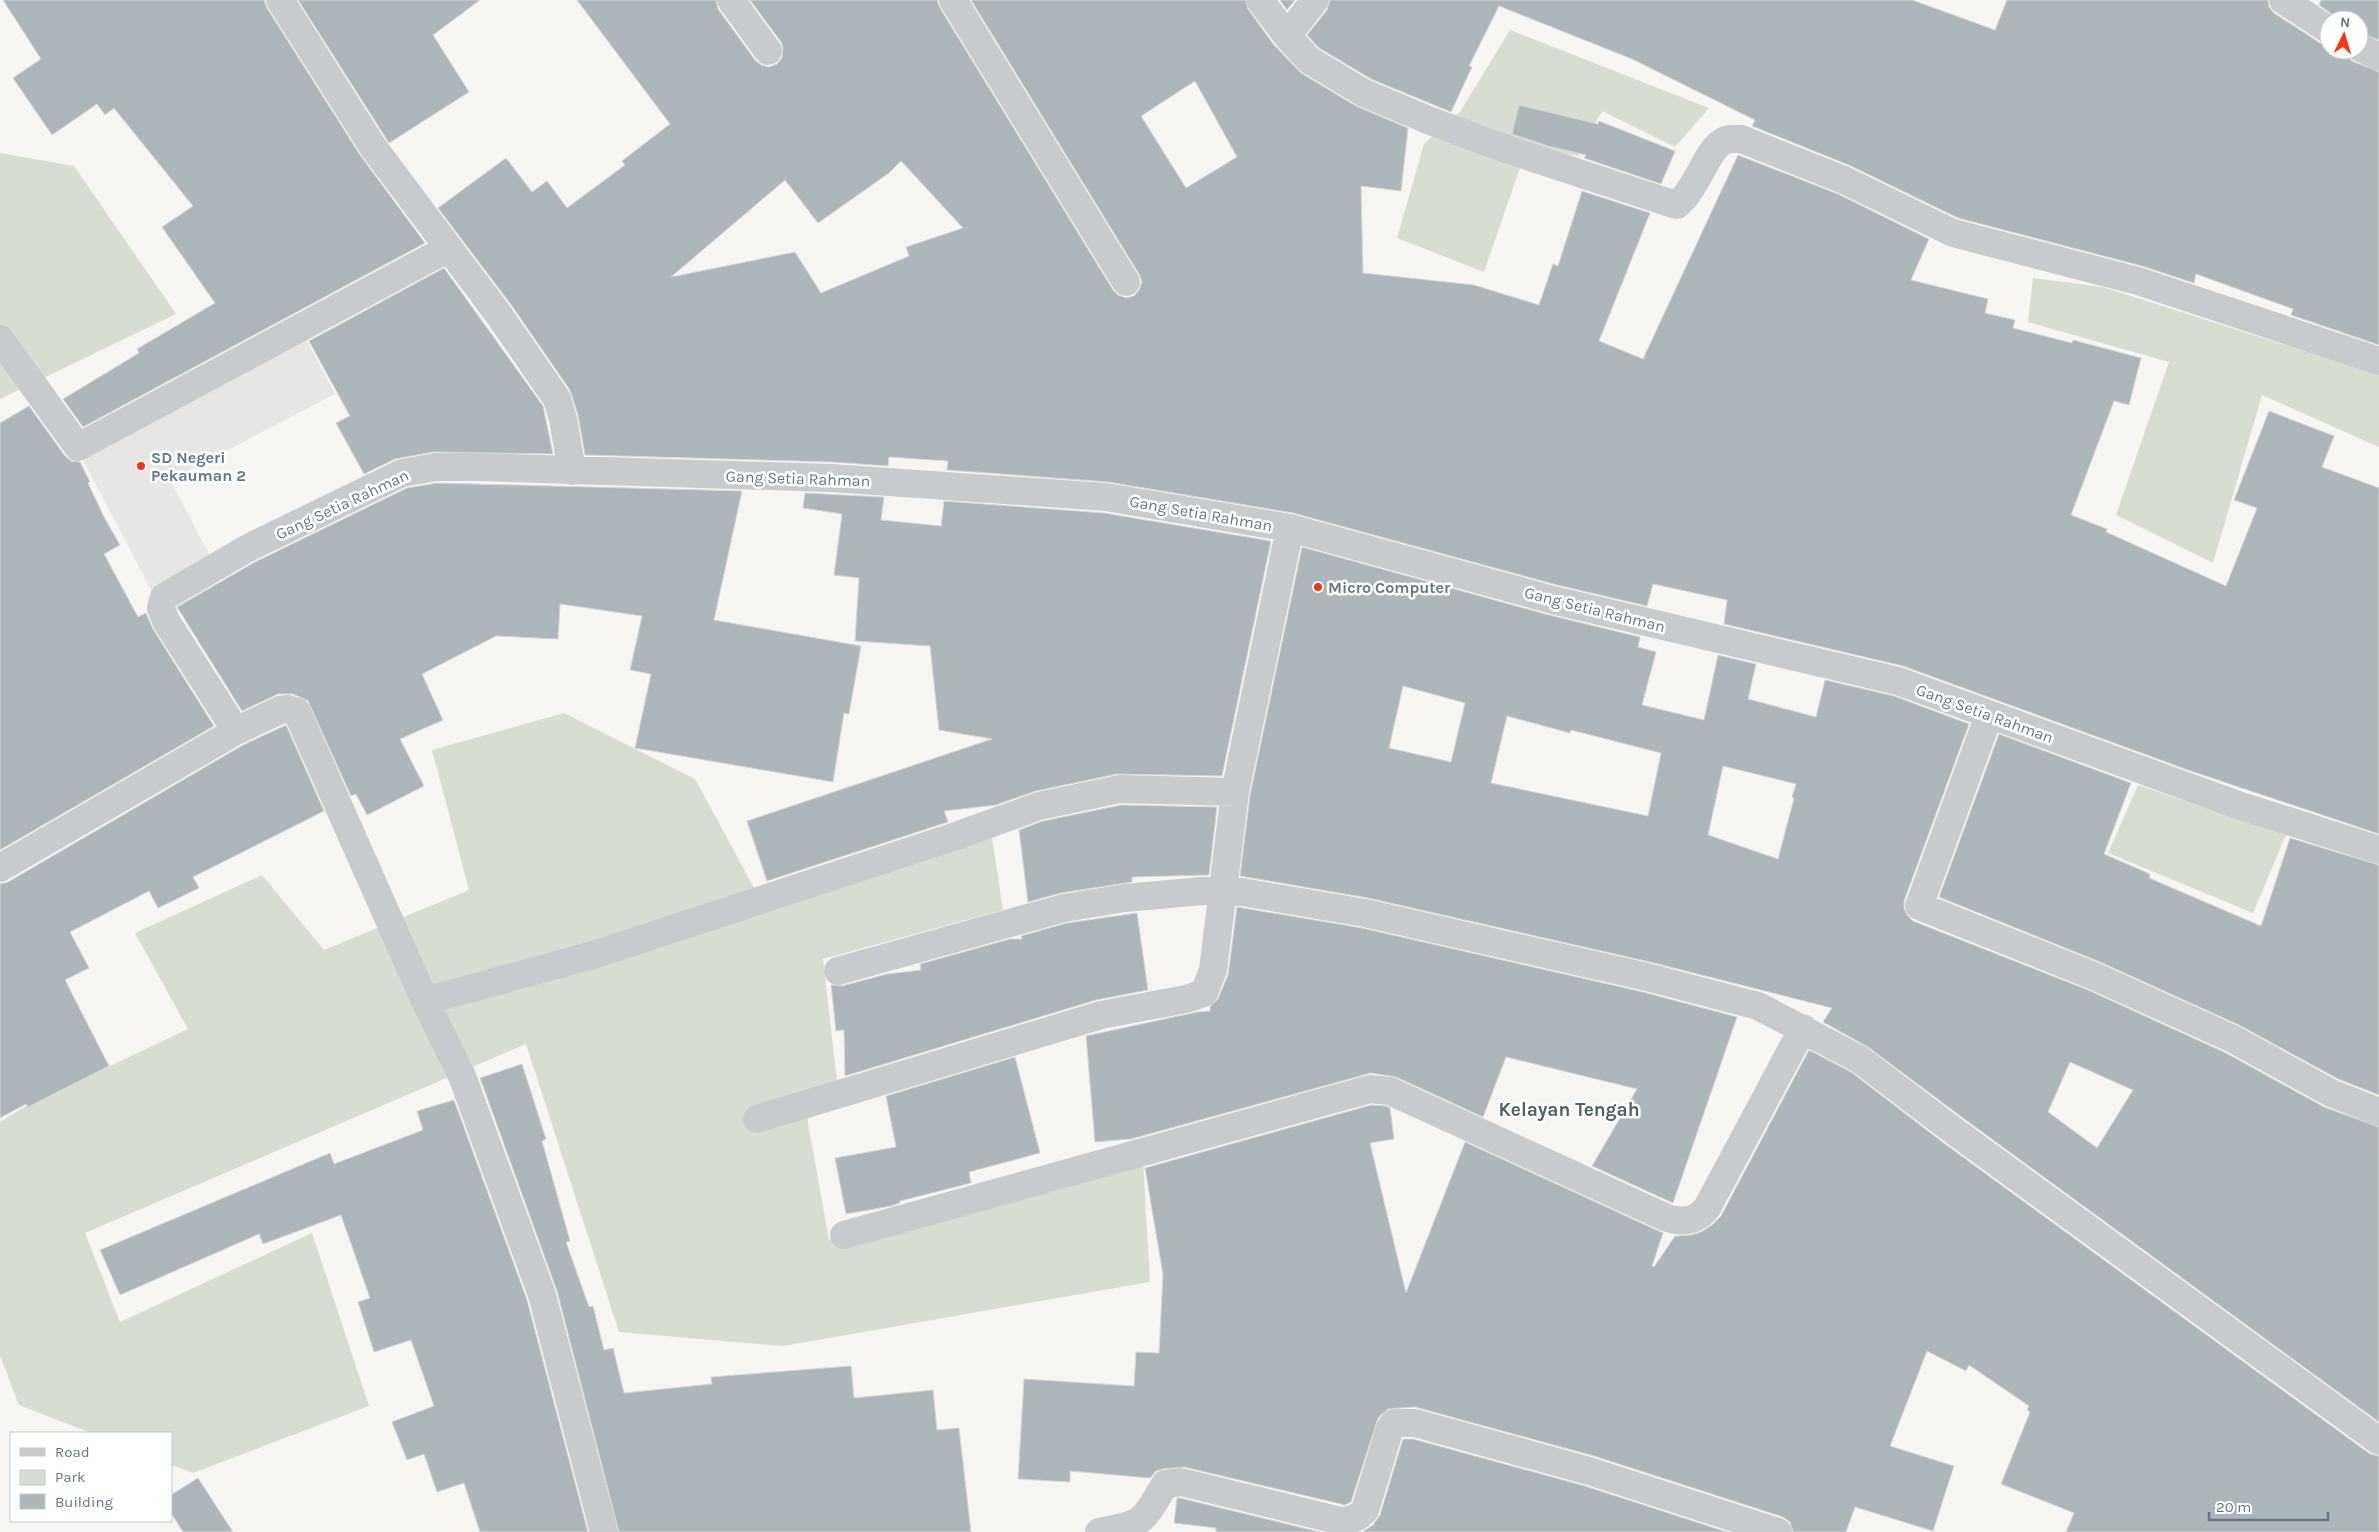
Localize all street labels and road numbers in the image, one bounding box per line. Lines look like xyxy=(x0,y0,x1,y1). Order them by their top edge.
street label: Gang Setia Rahman xyxy=(273,465,412,544)
street label: Gang Setia Rahman xyxy=(725,466,871,491)
street label: Gang Setia Rahman xyxy=(1128,492,1274,535)
street label: Gang Setia Rahman xyxy=(1522,583,1667,636)
street label: Gang Setia Rahman xyxy=(1914,680,2056,747)

